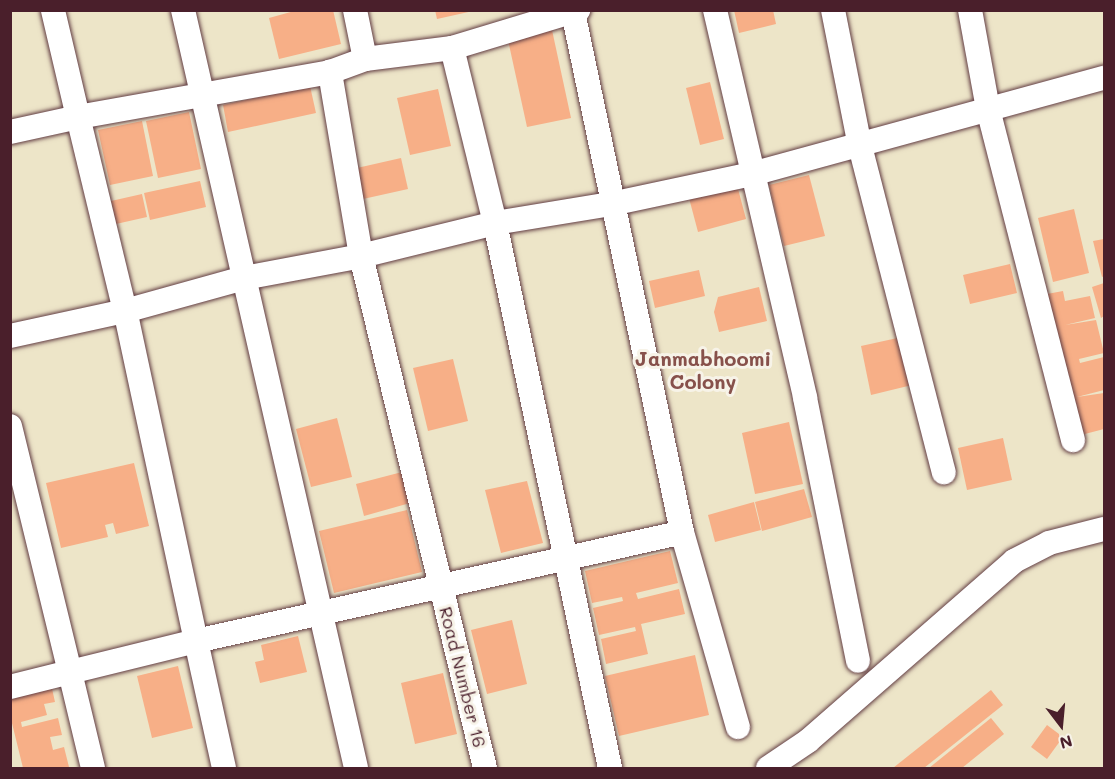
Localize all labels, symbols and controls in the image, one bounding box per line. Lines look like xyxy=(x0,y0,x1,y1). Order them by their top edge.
district label: Janmabhoomi Colony xyxy=(635,347,771,394)
street label: Road Number 16 xyxy=(435,604,491,750)
north arrow xyxy=(1031,695,1091,755)
text: N xyxy=(1057,731,1075,755)

